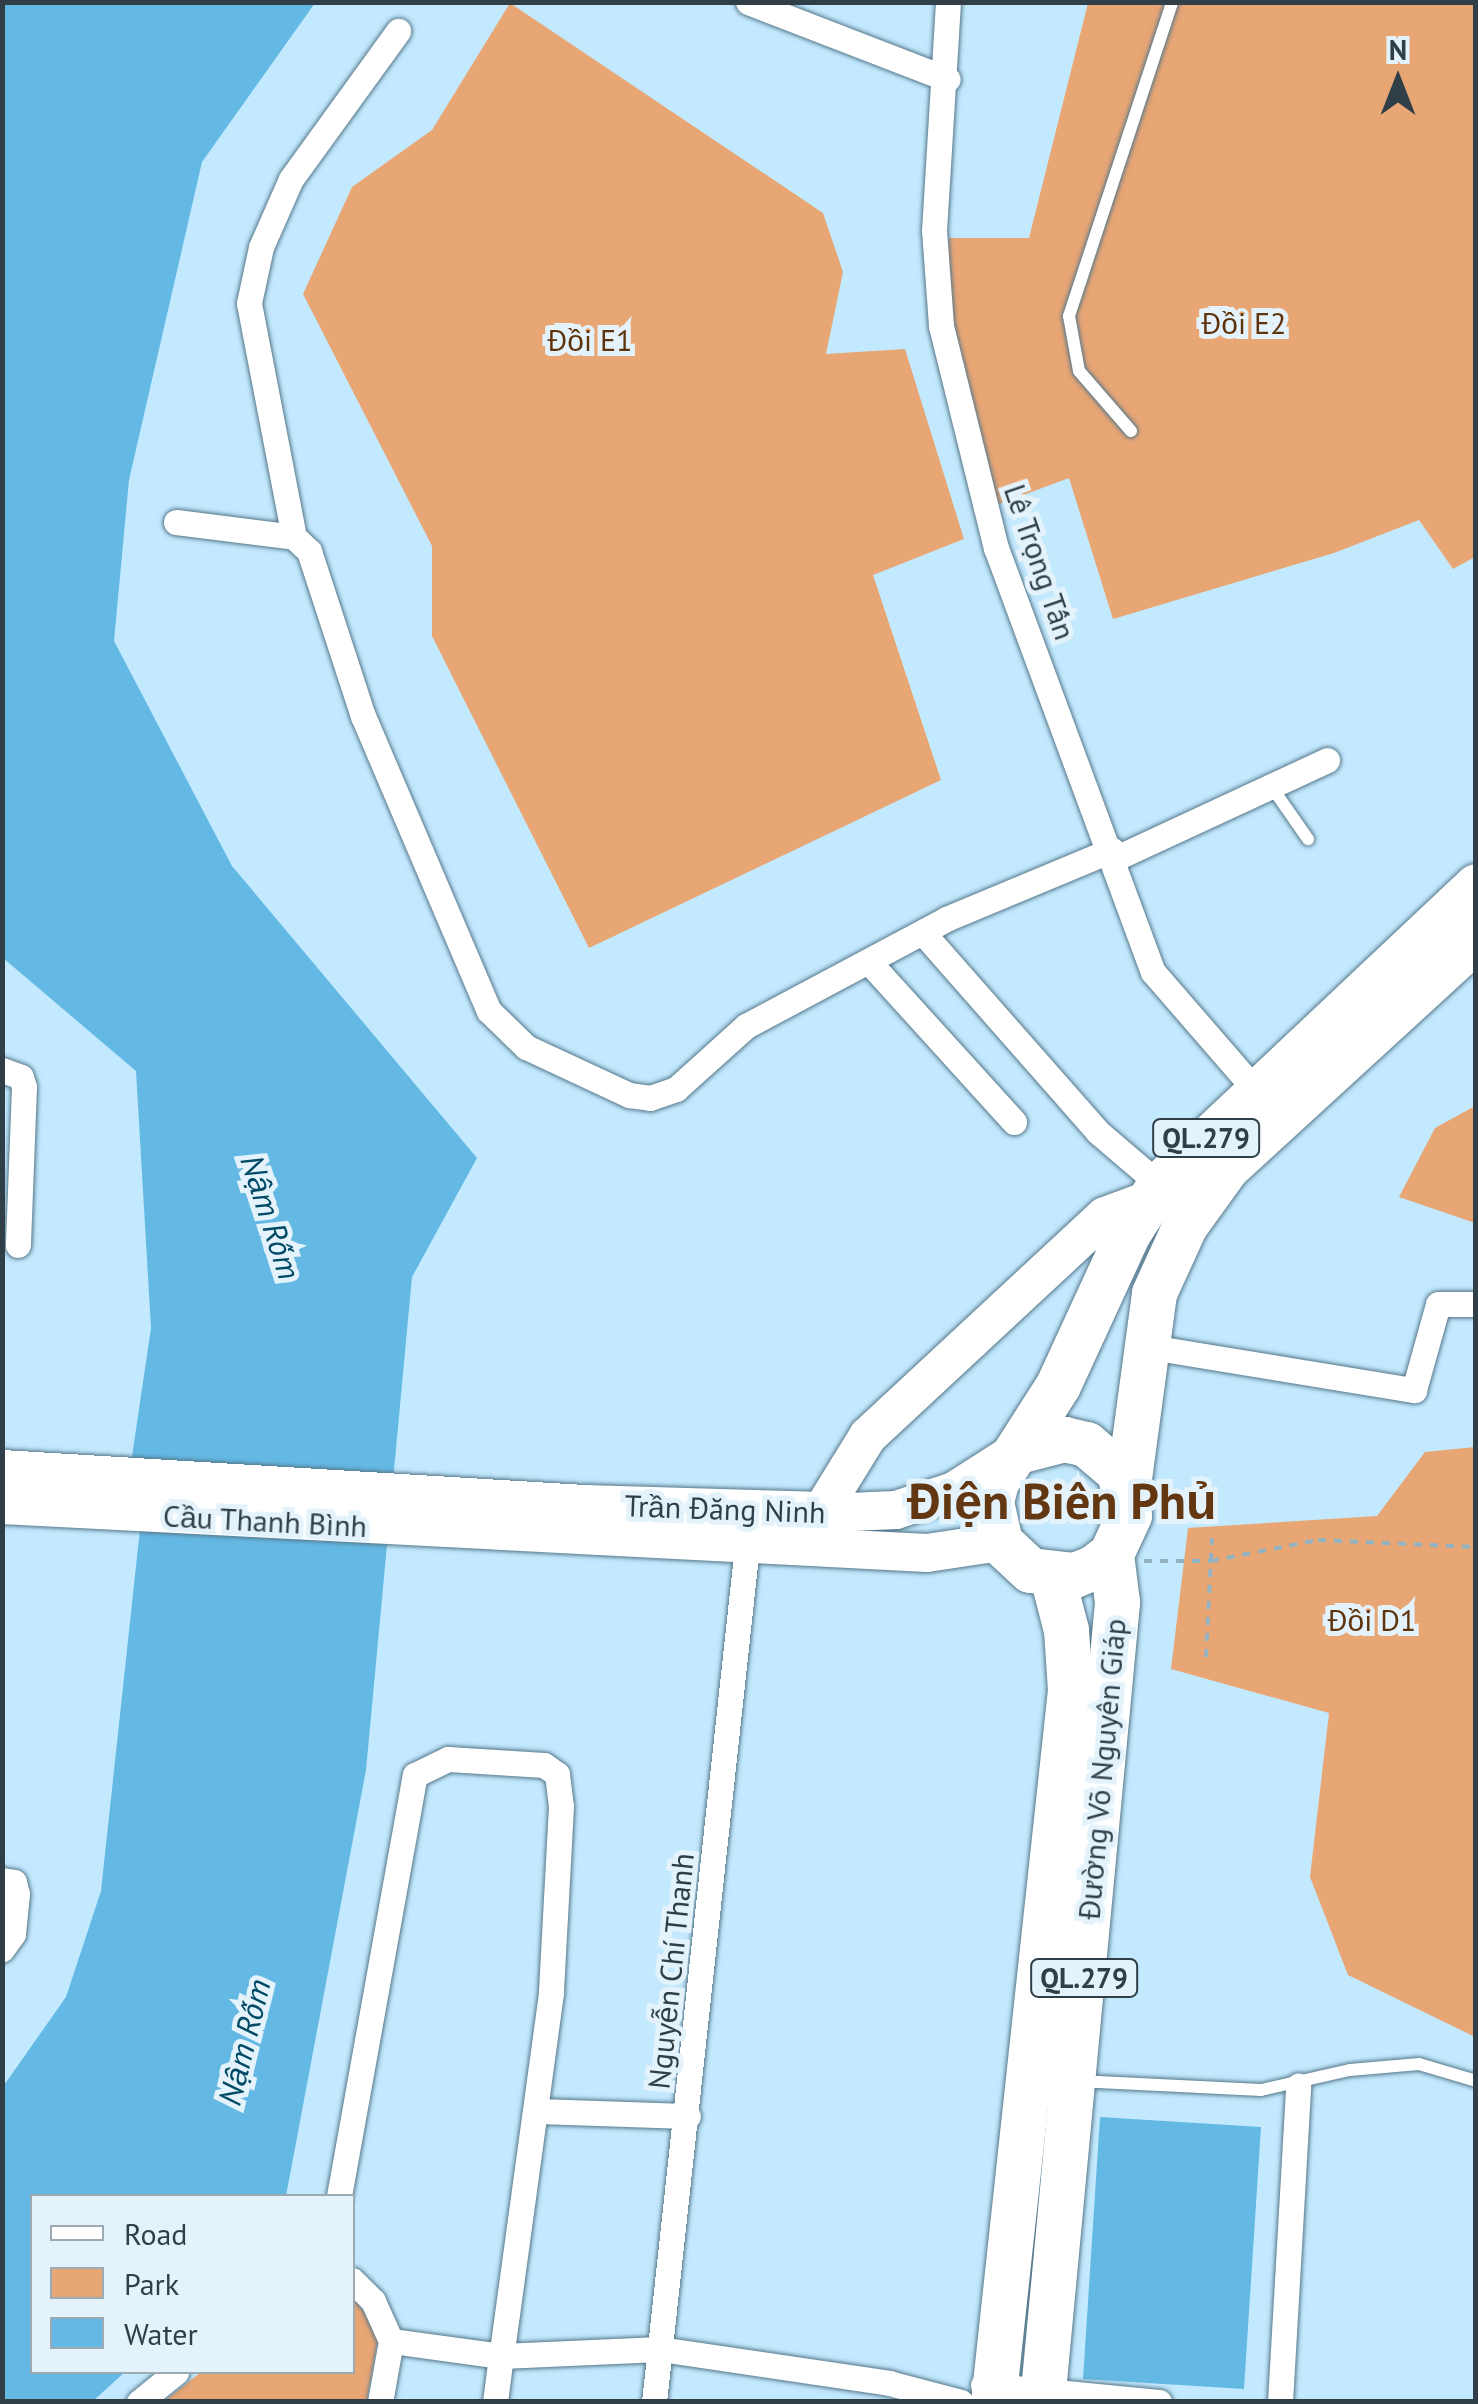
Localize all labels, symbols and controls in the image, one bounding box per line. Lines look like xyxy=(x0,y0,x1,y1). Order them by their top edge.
north arrow xyxy=(1348,30,1448,130)
text: N xyxy=(1389,31,1407,68)
park label: Đồi E2 xyxy=(1202,305,1286,341)
park label: Đồi E1 xyxy=(548,322,632,358)
street label: Lê Trọng Tấn xyxy=(996,479,1084,645)
road number: QL.279 xyxy=(1151,1115,1261,1161)
water label: Nậm Rốm xyxy=(233,1150,309,1284)
district label: Điện Biên Phủ xyxy=(907,1471,1217,1531)
street label: Trần Đăng Ninh xyxy=(624,1488,826,1530)
street label: Cầu Thanh Bình xyxy=(162,1498,368,1544)
park label: Đồi D1 xyxy=(1328,1602,1416,1638)
street label: Đường Võ Nguyên Giáp xyxy=(1071,1617,1133,1921)
street label: Nguyễn Chí Thanh xyxy=(641,1851,701,2091)
road number: QL.279 xyxy=(1029,1955,1139,2001)
water label: Nậm Rốm xyxy=(210,1975,278,2109)
legend xyxy=(30,2194,355,2374)
text: Road xyxy=(124,2214,188,2253)
text: Park xyxy=(124,2264,179,2303)
text: Water xyxy=(124,2314,198,2353)

